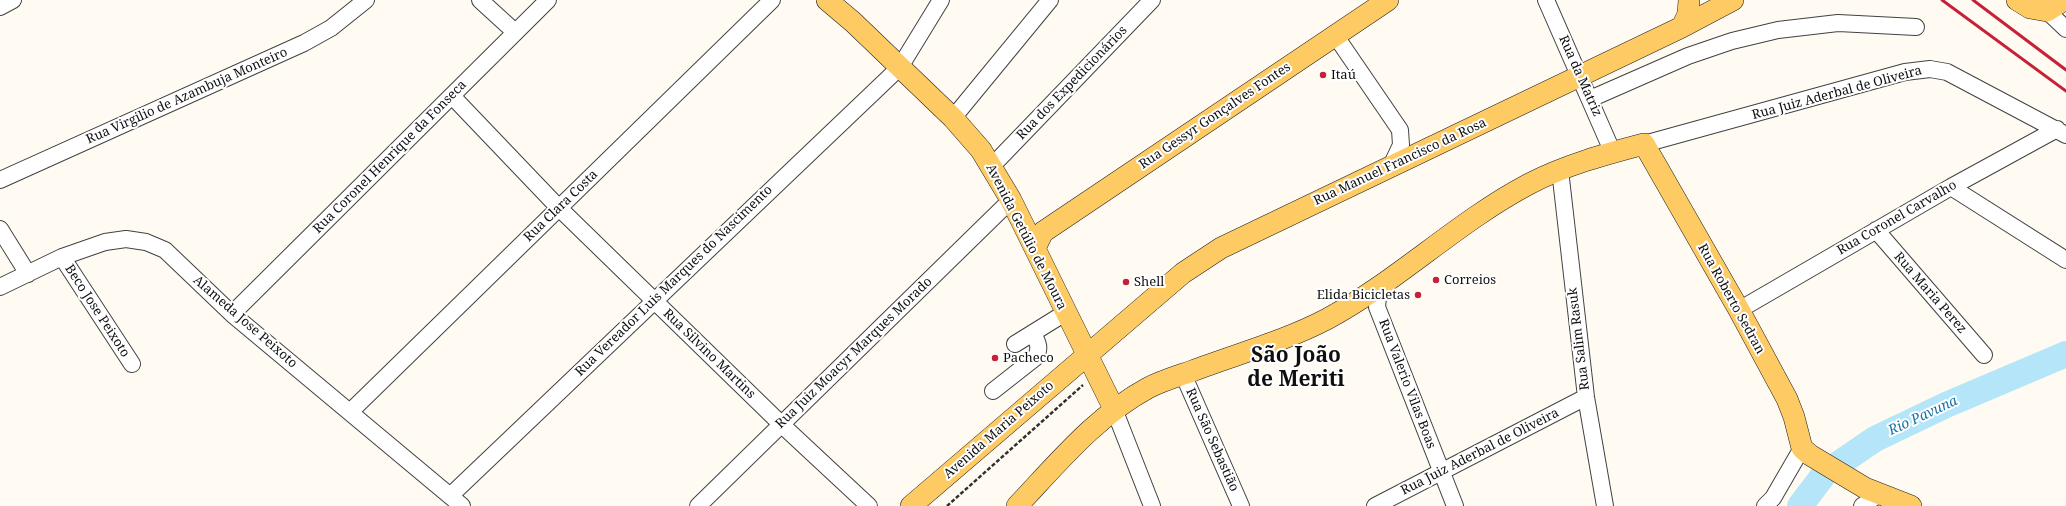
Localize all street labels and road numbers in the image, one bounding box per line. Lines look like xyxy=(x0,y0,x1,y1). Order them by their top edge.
street label: Rua dos Expedicionários xyxy=(1013,23,1131,143)
street label: Rua da Matriz xyxy=(1555,33,1605,119)
street label: Rua Virgilio de Azambuja Monteiro xyxy=(84,44,290,148)
street label: Rua Gessyr Gonçalves Fontes xyxy=(1136,59,1294,173)
street label: Rua Juiz Aderbal de Oliveira xyxy=(1750,63,1924,123)
street label: Rua Coronel Henrique da Fonseca xyxy=(310,77,470,237)
street label: Rua Manuel Francisco da Rosa xyxy=(1311,115,1489,209)
street label: Avenida Getúlio de Moura xyxy=(982,161,1070,313)
street label: Rua Clara Costa xyxy=(521,167,601,245)
street label: Rua Coronel Carvalho xyxy=(1834,177,1960,259)
street label: Rua Vereador Luis Marques do Nascimento xyxy=(572,182,776,380)
street label: Rua Roberto Sedran xyxy=(1694,241,1768,357)
street label: Rua Maria Perez xyxy=(1890,249,1970,337)
street label: Beco Jose Peixoto xyxy=(61,262,133,360)
street label: Alameda Jose Peixoto xyxy=(190,273,300,371)
street label: Rua Juiz Moacyr Marques Morado xyxy=(773,274,935,432)
street label: Rua Salim Rasuk xyxy=(1565,287,1593,391)
street label: Rua Silvino Martins xyxy=(660,306,758,402)
street label: Rua Valerio Vilas Boas xyxy=(1375,317,1439,451)
street label: Avenida Maria Peixoto xyxy=(941,378,1057,482)
street label: Rua São Sebastião xyxy=(1182,386,1242,494)
street label: Rua Juiz Aderbal de Oliveira xyxy=(1398,405,1562,499)

